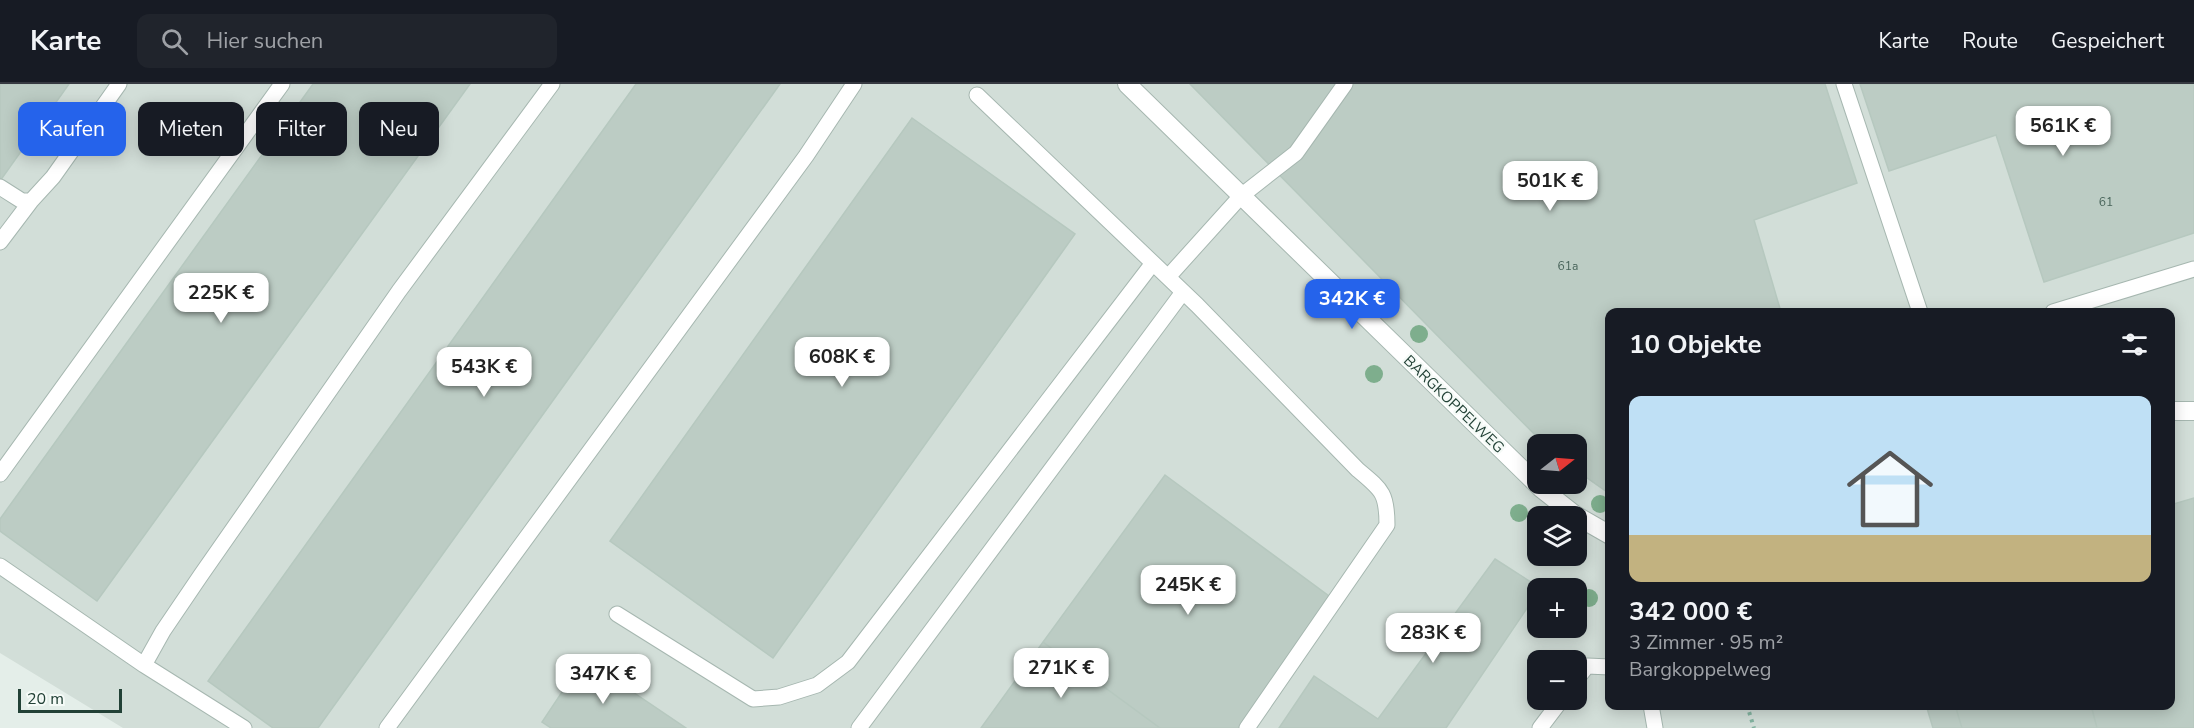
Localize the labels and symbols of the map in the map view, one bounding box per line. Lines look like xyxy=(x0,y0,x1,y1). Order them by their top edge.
pin: 561K € xyxy=(2014,106,2112,157)
pin: 501K € xyxy=(1501,161,1599,212)
house number: 61 xyxy=(2099,194,2113,210)
house number: 61a xyxy=(1558,258,1578,274)
pin: 225K € xyxy=(172,273,270,324)
pin: 342K € xyxy=(1303,279,1401,330)
pin: 608K € xyxy=(793,337,891,388)
pin: 543K € xyxy=(435,347,533,398)
street label: BARGKOPPELWEG xyxy=(1399,351,1509,457)
north arrow xyxy=(1527,434,1587,494)
pin: 245K € xyxy=(1139,565,1237,616)
pin: 283K € xyxy=(1384,613,1482,664)
pin: 271K € xyxy=(1012,648,1110,699)
pin: 347K € xyxy=(554,654,652,705)
scale bar xyxy=(18,686,122,714)

